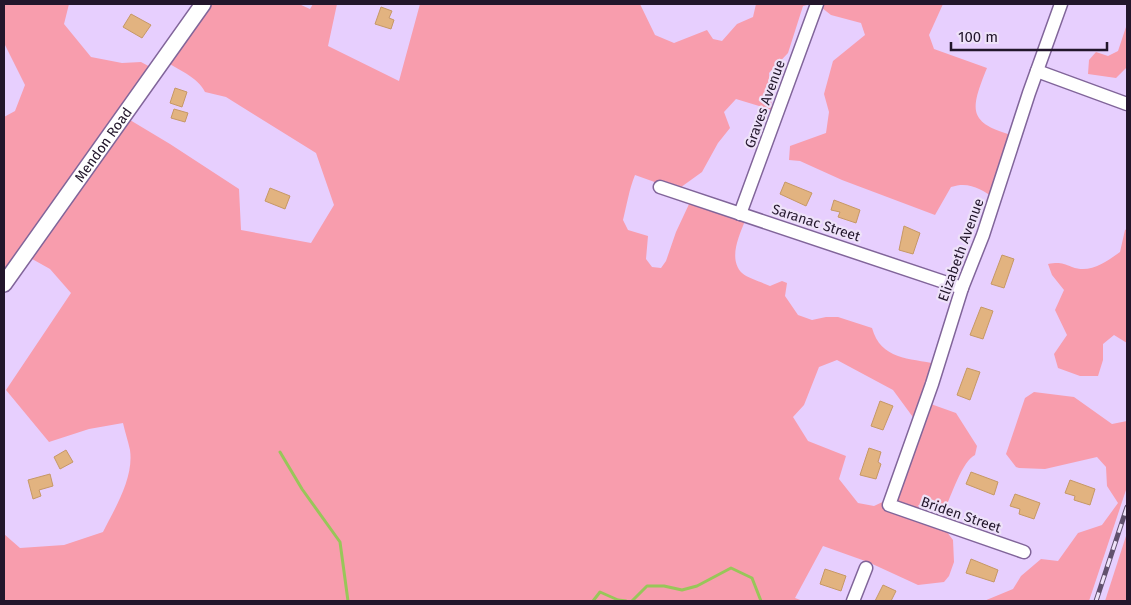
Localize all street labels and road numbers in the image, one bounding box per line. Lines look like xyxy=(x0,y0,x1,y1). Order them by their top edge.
street label: Graves Avenue xyxy=(741,58,789,150)
street label: Mendon Road xyxy=(71,104,135,185)
street label: Elizabeth Avenue xyxy=(934,196,988,304)
street label: Saranac Street xyxy=(770,201,863,246)
street label: Briden Street xyxy=(919,493,1004,537)

